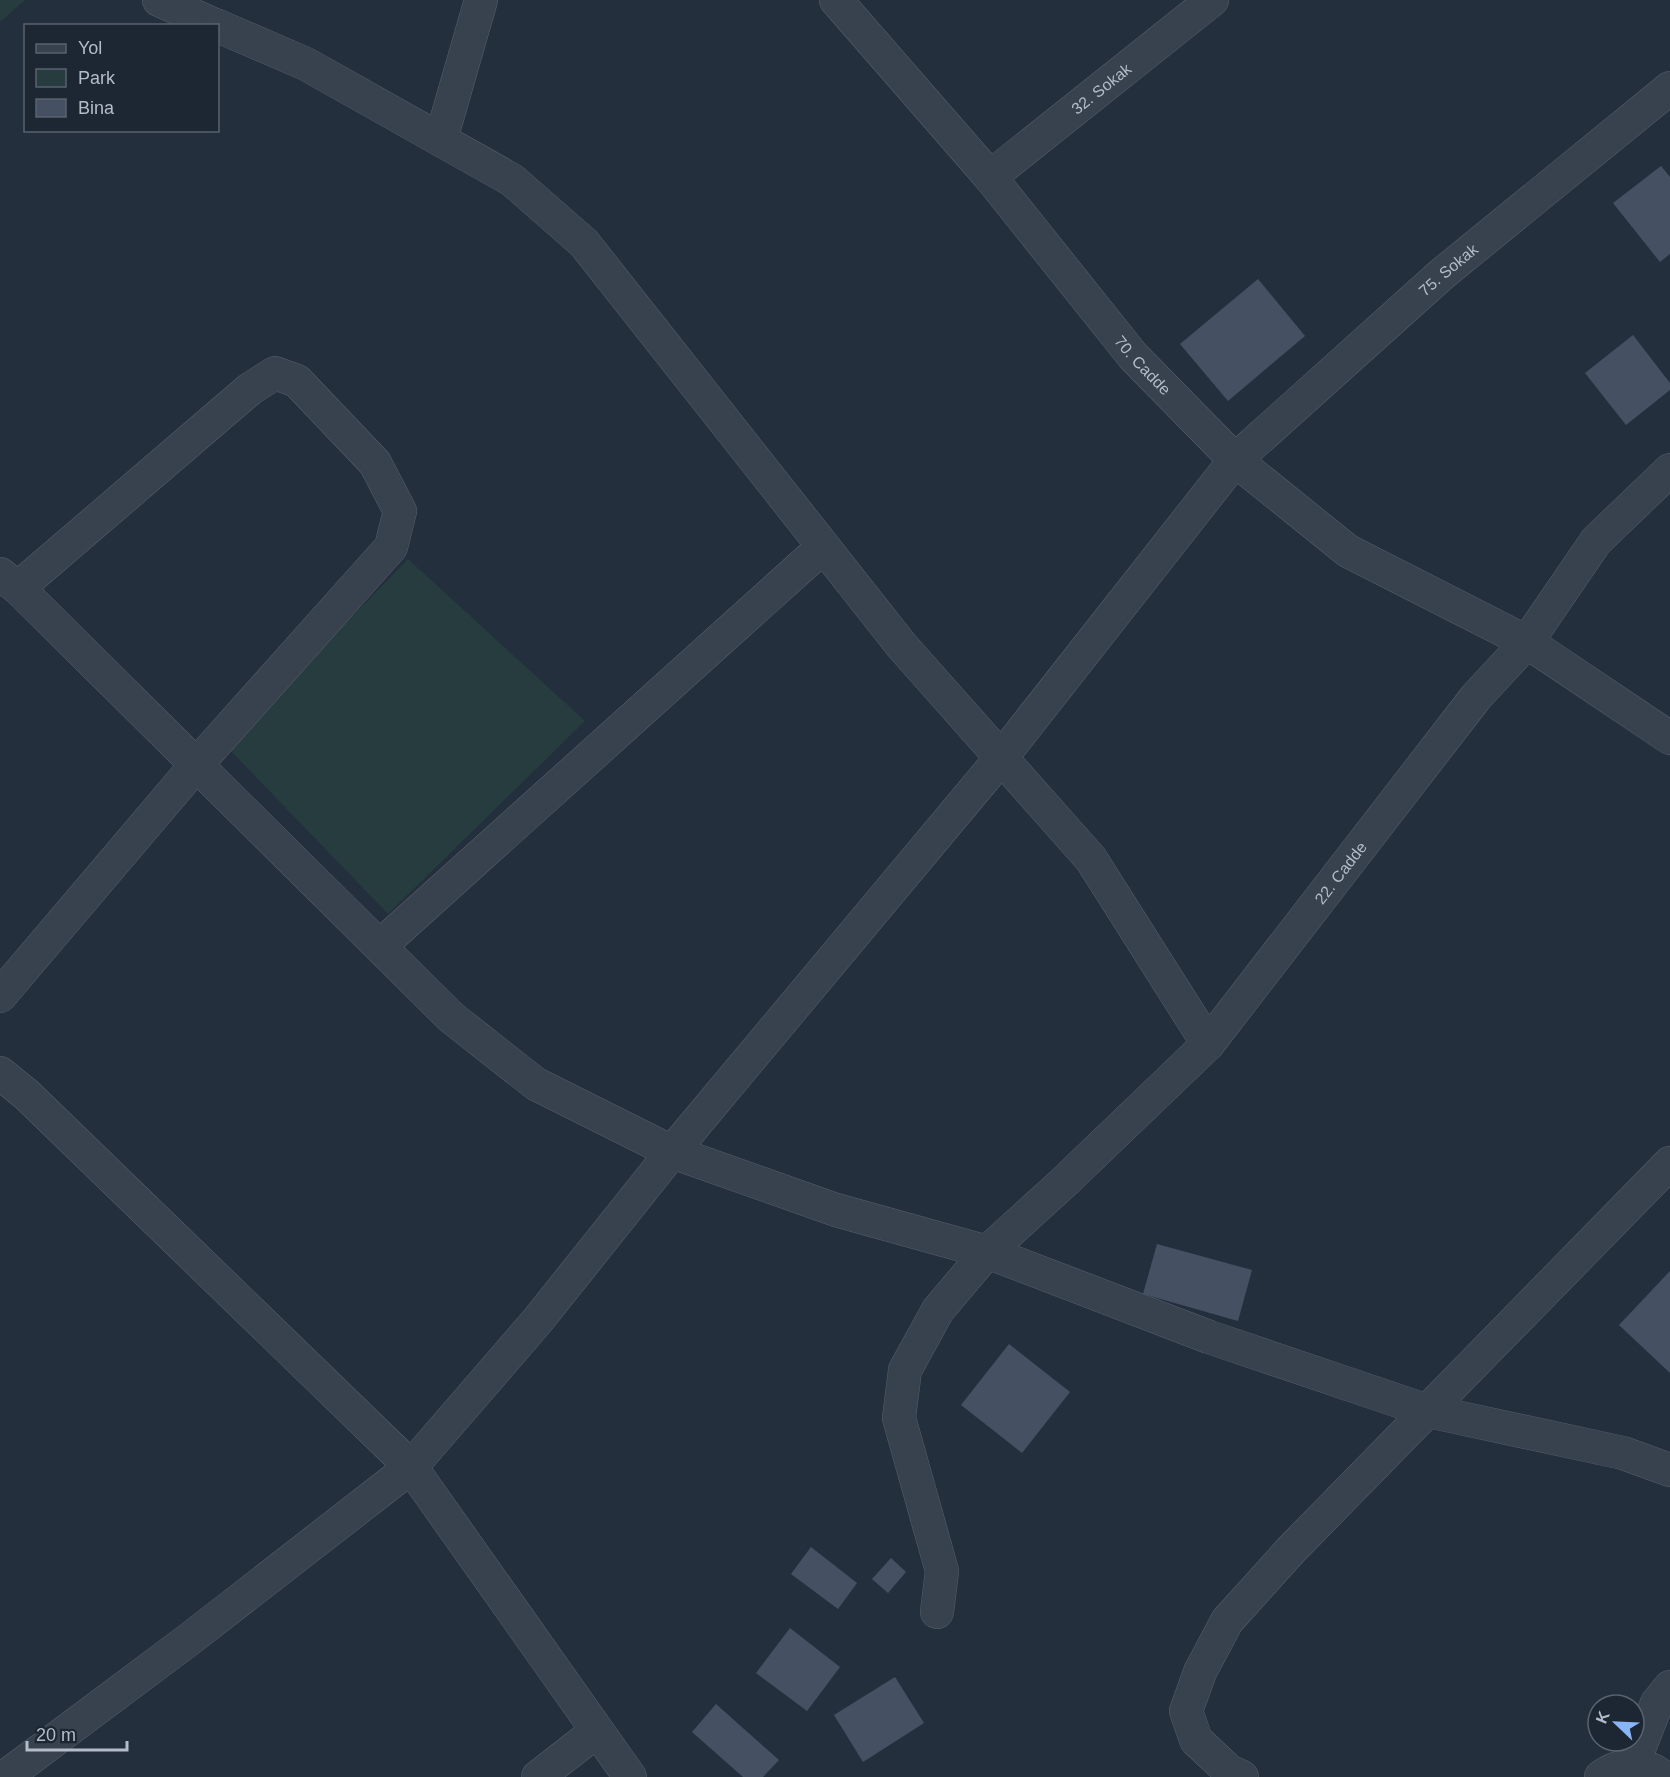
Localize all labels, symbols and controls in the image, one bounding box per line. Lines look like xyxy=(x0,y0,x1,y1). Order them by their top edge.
legend xyxy=(24,24,219,132)
text: Yol xyxy=(78,38,102,58)
street label: 32. Sokak xyxy=(1068,59,1135,117)
text: Park xyxy=(78,68,116,88)
text: Bina xyxy=(78,98,115,118)
street label: 75. Sokak xyxy=(1415,240,1482,299)
street label: 70. Cadde xyxy=(1112,332,1174,398)
street label: 22. Cadde xyxy=(1311,838,1370,907)
north arrow xyxy=(1586,1693,1646,1753)
text: K xyxy=(1593,1708,1613,1726)
scale bar xyxy=(27,1714,128,1752)
text: 20 m xyxy=(36,1725,76,1745)

